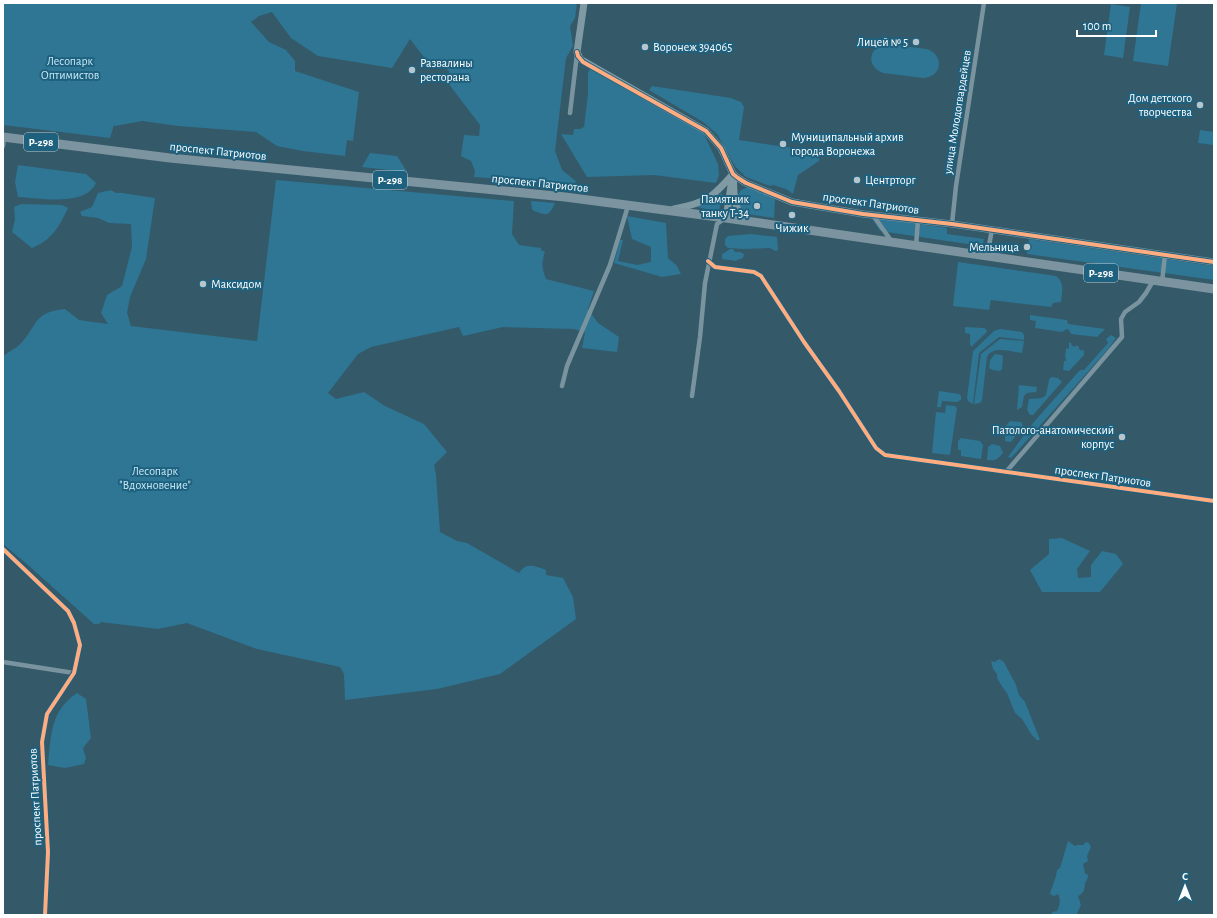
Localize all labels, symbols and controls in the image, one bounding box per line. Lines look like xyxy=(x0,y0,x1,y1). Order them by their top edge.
scale bar xyxy=(1077,12,1156,38)
text: 100 m xyxy=(1083,20,1111,32)
place label: Лицей № 5 xyxy=(857,36,908,48)
marker: Лицей № 5 xyxy=(911,37,921,47)
place label: Воронеж 394065 xyxy=(653,41,732,53)
marker: Воронеж 394065 xyxy=(640,42,650,52)
street label: улица Молодогвардейцев xyxy=(941,49,974,176)
park label: Лесопарк Оптимистов xyxy=(41,55,100,81)
place label: Развалины ресторана xyxy=(420,57,473,83)
marker: Развалины ресторана xyxy=(407,65,417,75)
place label: Дом детского творчества xyxy=(1128,92,1193,118)
marker: Дом детского творчества xyxy=(1195,100,1205,110)
place label: Муниципальный архив города Воронежа xyxy=(791,131,904,157)
road number: Р-298 xyxy=(24,133,58,151)
marker: Муниципальный архив города Воронежа xyxy=(778,139,788,149)
street label: проспект Патриотов xyxy=(169,140,267,162)
road number: Р-298 xyxy=(373,171,407,189)
street label: проспект Патриотов xyxy=(491,172,589,194)
place label: Центрторг xyxy=(865,174,916,186)
marker: Центрторг xyxy=(852,175,862,185)
street label: проспект Патриотов xyxy=(822,190,920,216)
place label: Памятник танку Т-34 xyxy=(700,193,749,220)
marker: Памятник танку Т-34 xyxy=(752,201,762,211)
marker: Чижик xyxy=(787,210,797,220)
place label: Чижик xyxy=(776,222,809,234)
place label: Мельница xyxy=(969,241,1020,253)
marker: Мельница xyxy=(1022,242,1032,252)
road number: Р-298 xyxy=(1084,264,1118,282)
place label: Максидом xyxy=(211,278,262,290)
marker: Максидом xyxy=(198,279,208,289)
place label: Патолого-анатомический корпус xyxy=(992,424,1114,451)
marker: Патолого-анатомический корпус xyxy=(1117,432,1127,442)
street label: проспект Патриотов xyxy=(1054,463,1152,489)
park label: Лесопарк "Вдохновение" xyxy=(119,465,191,491)
street label: проспект Патриотов xyxy=(26,748,44,846)
north arrow xyxy=(1165,866,1205,906)
text: С xyxy=(1182,871,1188,882)

